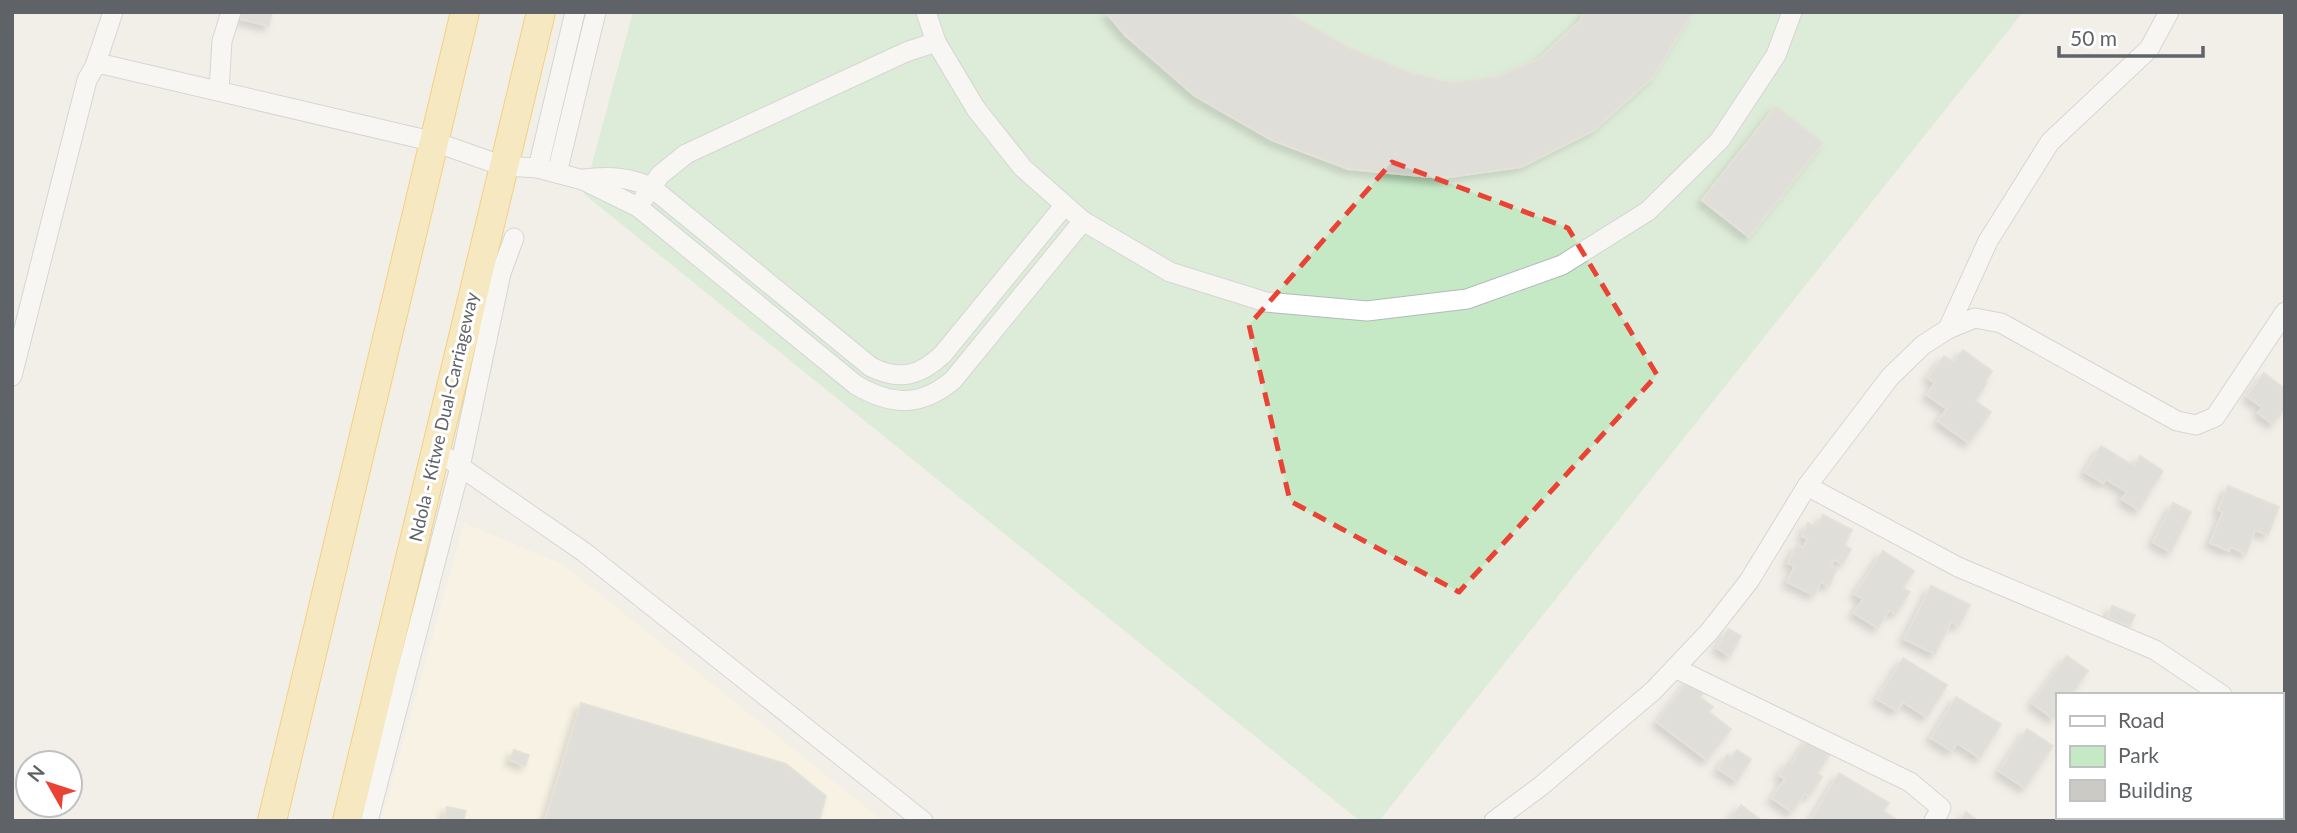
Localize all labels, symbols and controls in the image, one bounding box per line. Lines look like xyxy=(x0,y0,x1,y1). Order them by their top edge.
scale bar xyxy=(2059,14,2202,58)
text: 50 m xyxy=(2070,25,2117,50)
street label: Ndola - Kitwe Dual-Carriageway xyxy=(404,289,483,544)
legend xyxy=(2056,693,2283,819)
text: Road xyxy=(2118,707,2165,732)
text: Park xyxy=(2118,742,2159,767)
north arrow xyxy=(14,749,84,819)
text: N xyxy=(22,760,49,786)
text: Building xyxy=(2118,777,2193,802)

